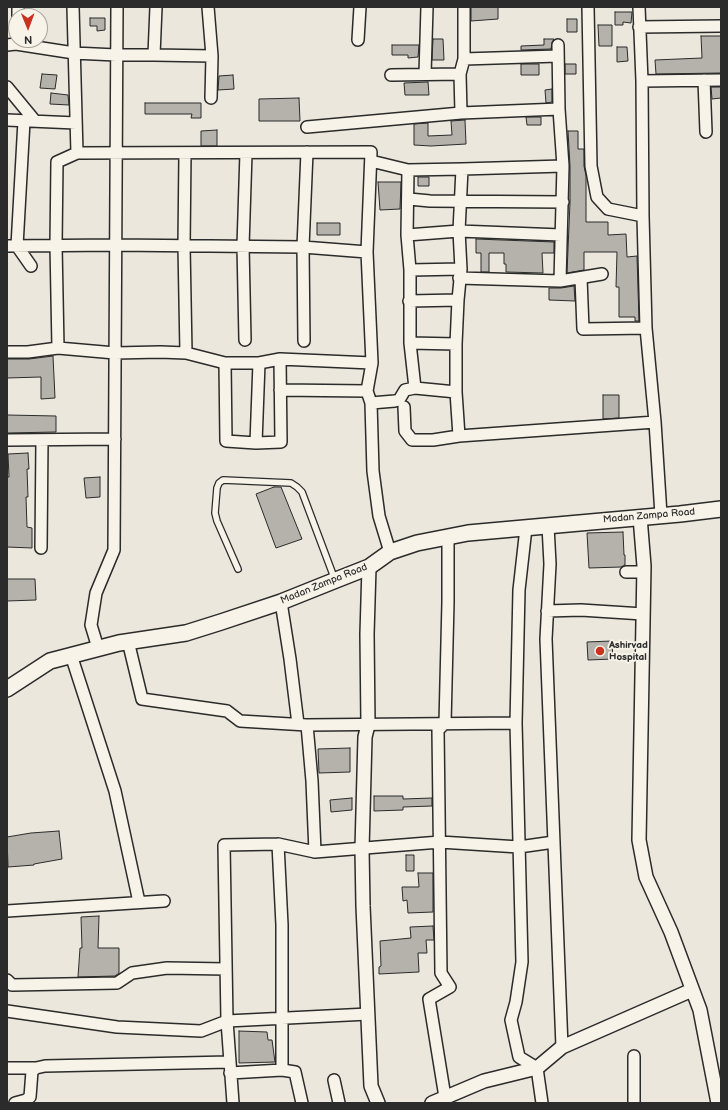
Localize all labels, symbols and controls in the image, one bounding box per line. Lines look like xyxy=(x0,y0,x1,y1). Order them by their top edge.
north arrow xyxy=(8,8,48,48)
text: N xyxy=(24,33,32,46)
street label: Madan Zampa Road xyxy=(602,506,696,526)
street label: Madan Zampa Road xyxy=(279,561,369,607)
place label: Ashirvad Hospital xyxy=(609,639,648,662)
marker: Ashirvad Hospital xyxy=(594,645,606,657)

